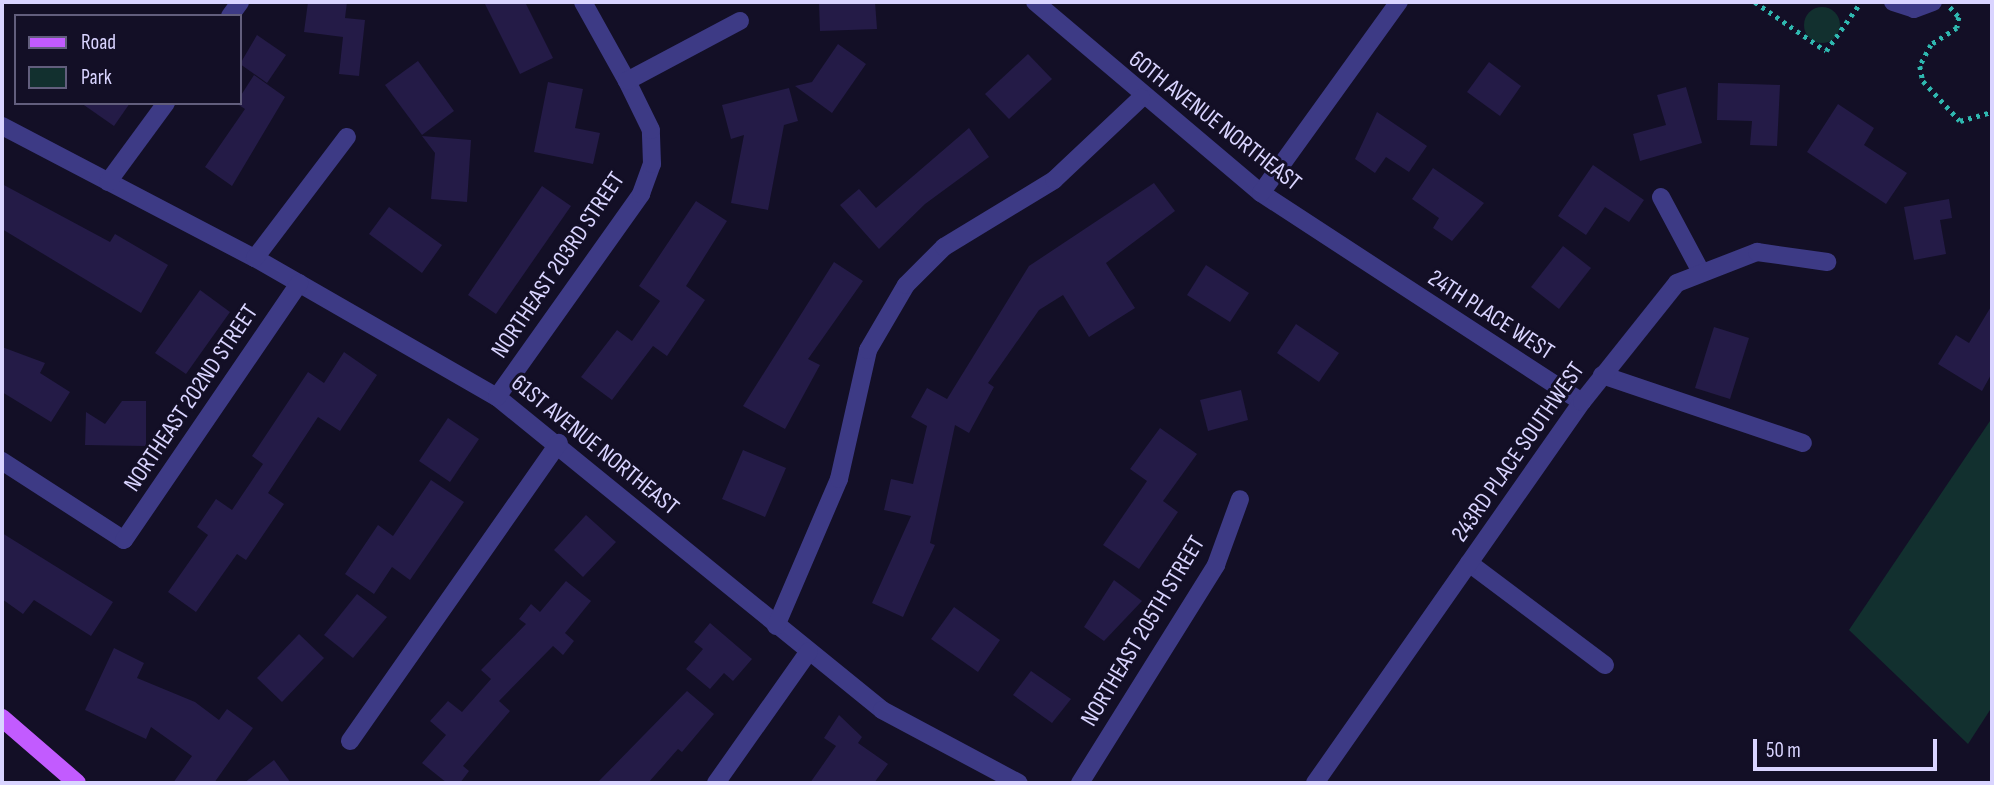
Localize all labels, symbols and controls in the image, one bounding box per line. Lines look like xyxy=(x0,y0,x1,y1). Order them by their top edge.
legend xyxy=(14,14,242,105)
text: Road xyxy=(81,30,116,55)
street label: 60TH AVENUE NORTHEAST xyxy=(1123,45,1307,197)
text: Park xyxy=(81,65,112,90)
street label: NORTHEAST 203RD STREET xyxy=(485,166,631,364)
street label: 24TH PLACE WEST xyxy=(1423,264,1559,366)
street label: NORTHEAST 202ND STREET xyxy=(118,299,264,497)
street label: 243RD PLACE SOUTHWEST xyxy=(1445,357,1591,547)
street label: 61ST AVENUE NORTHEAST xyxy=(505,369,685,521)
street label: NORTHEAST 205TH STREET xyxy=(1075,531,1211,731)
scale bar xyxy=(1756,726,1940,770)
text: 50 m xyxy=(1766,738,1801,763)

